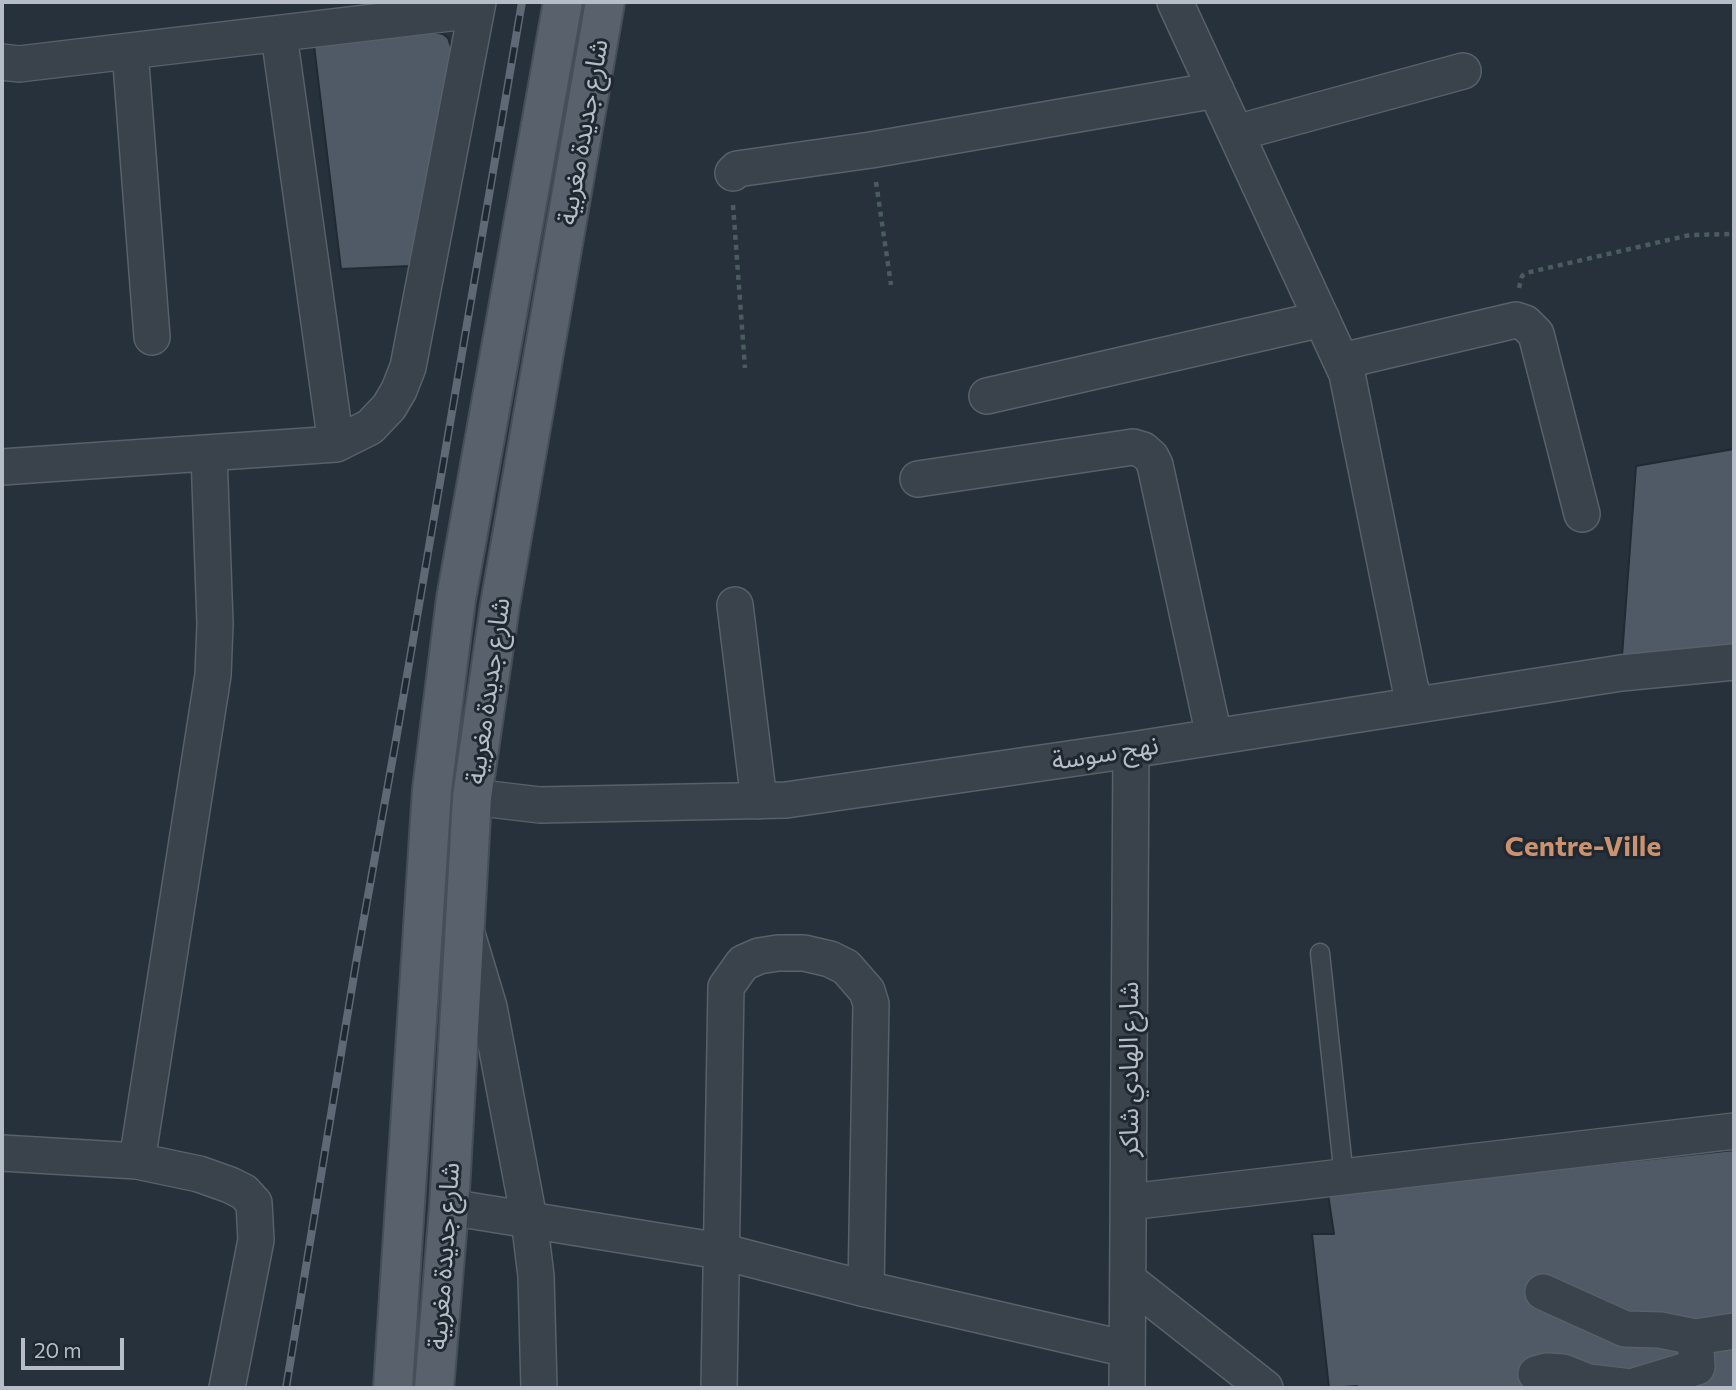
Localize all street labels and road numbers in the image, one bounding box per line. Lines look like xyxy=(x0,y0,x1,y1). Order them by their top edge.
street label: شارع جديدة مغربية xyxy=(551,37,615,227)
street label: شارع جديدة مغربية xyxy=(459,596,517,786)
street label: نهج سوسة xyxy=(1049,729,1161,777)
street label: شارع الهادي شاكر xyxy=(1113,981,1145,1157)
street label: شارع جديدة مغربية xyxy=(422,1161,466,1351)

